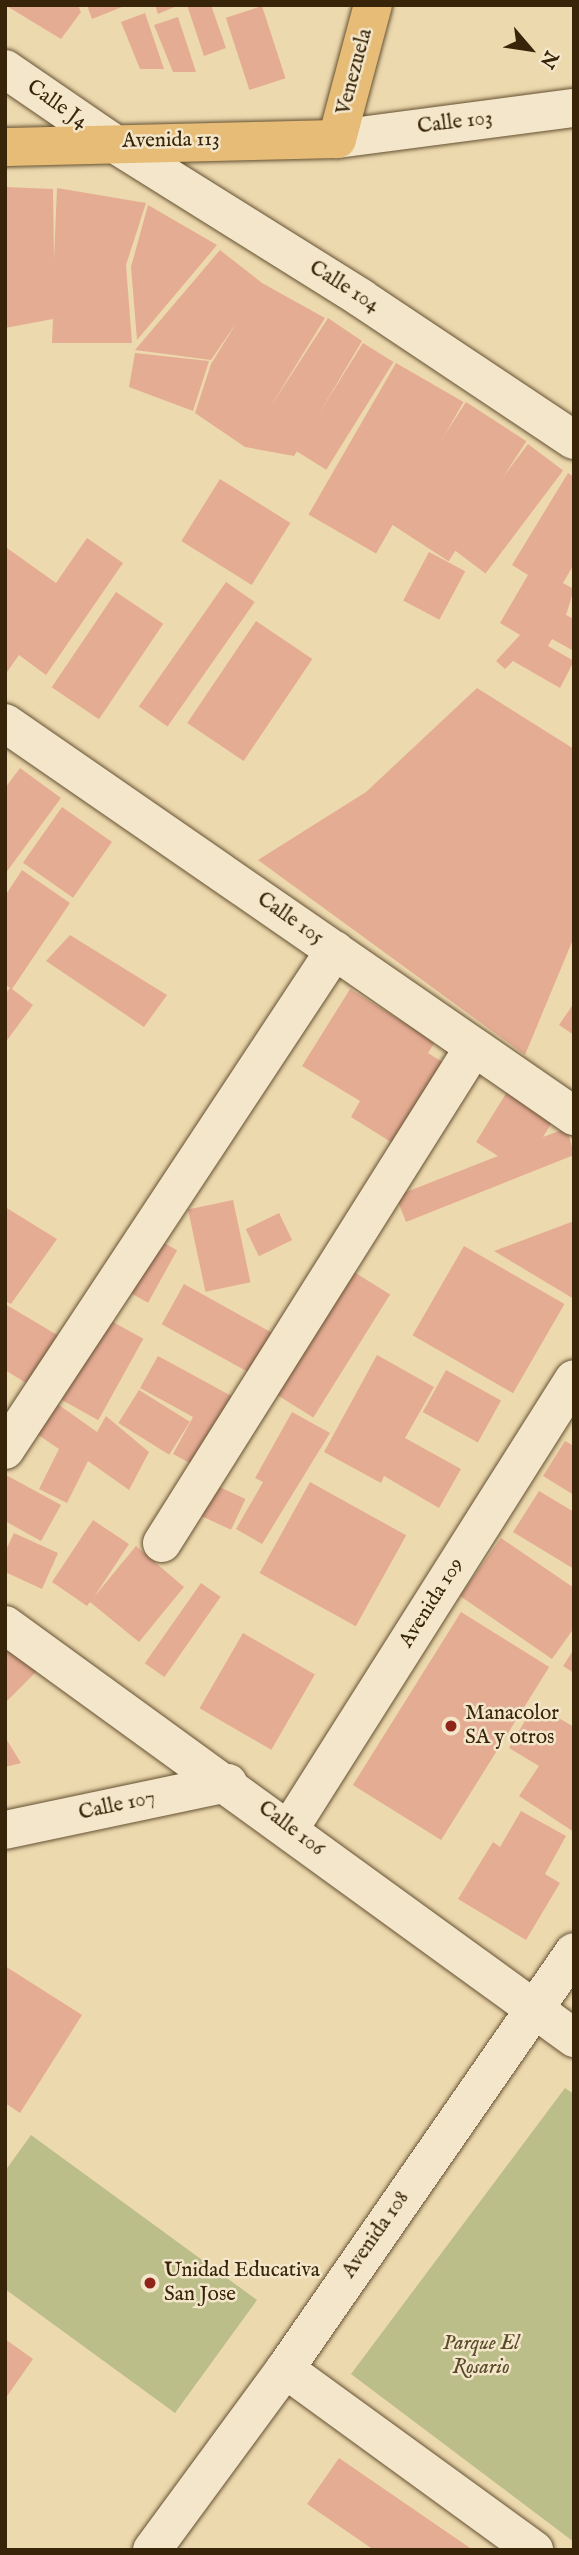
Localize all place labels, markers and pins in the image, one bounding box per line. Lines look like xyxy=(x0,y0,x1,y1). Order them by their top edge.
place label: Manacolor SA y otros xyxy=(465,1701,559,1751)
marker: Manacolor SA y otros xyxy=(443,1718,459,1734)
place label: Unidad Educativa San Jose xyxy=(164,2258,320,2308)
marker: Unidad Educativa San Jose xyxy=(142,2275,158,2291)

